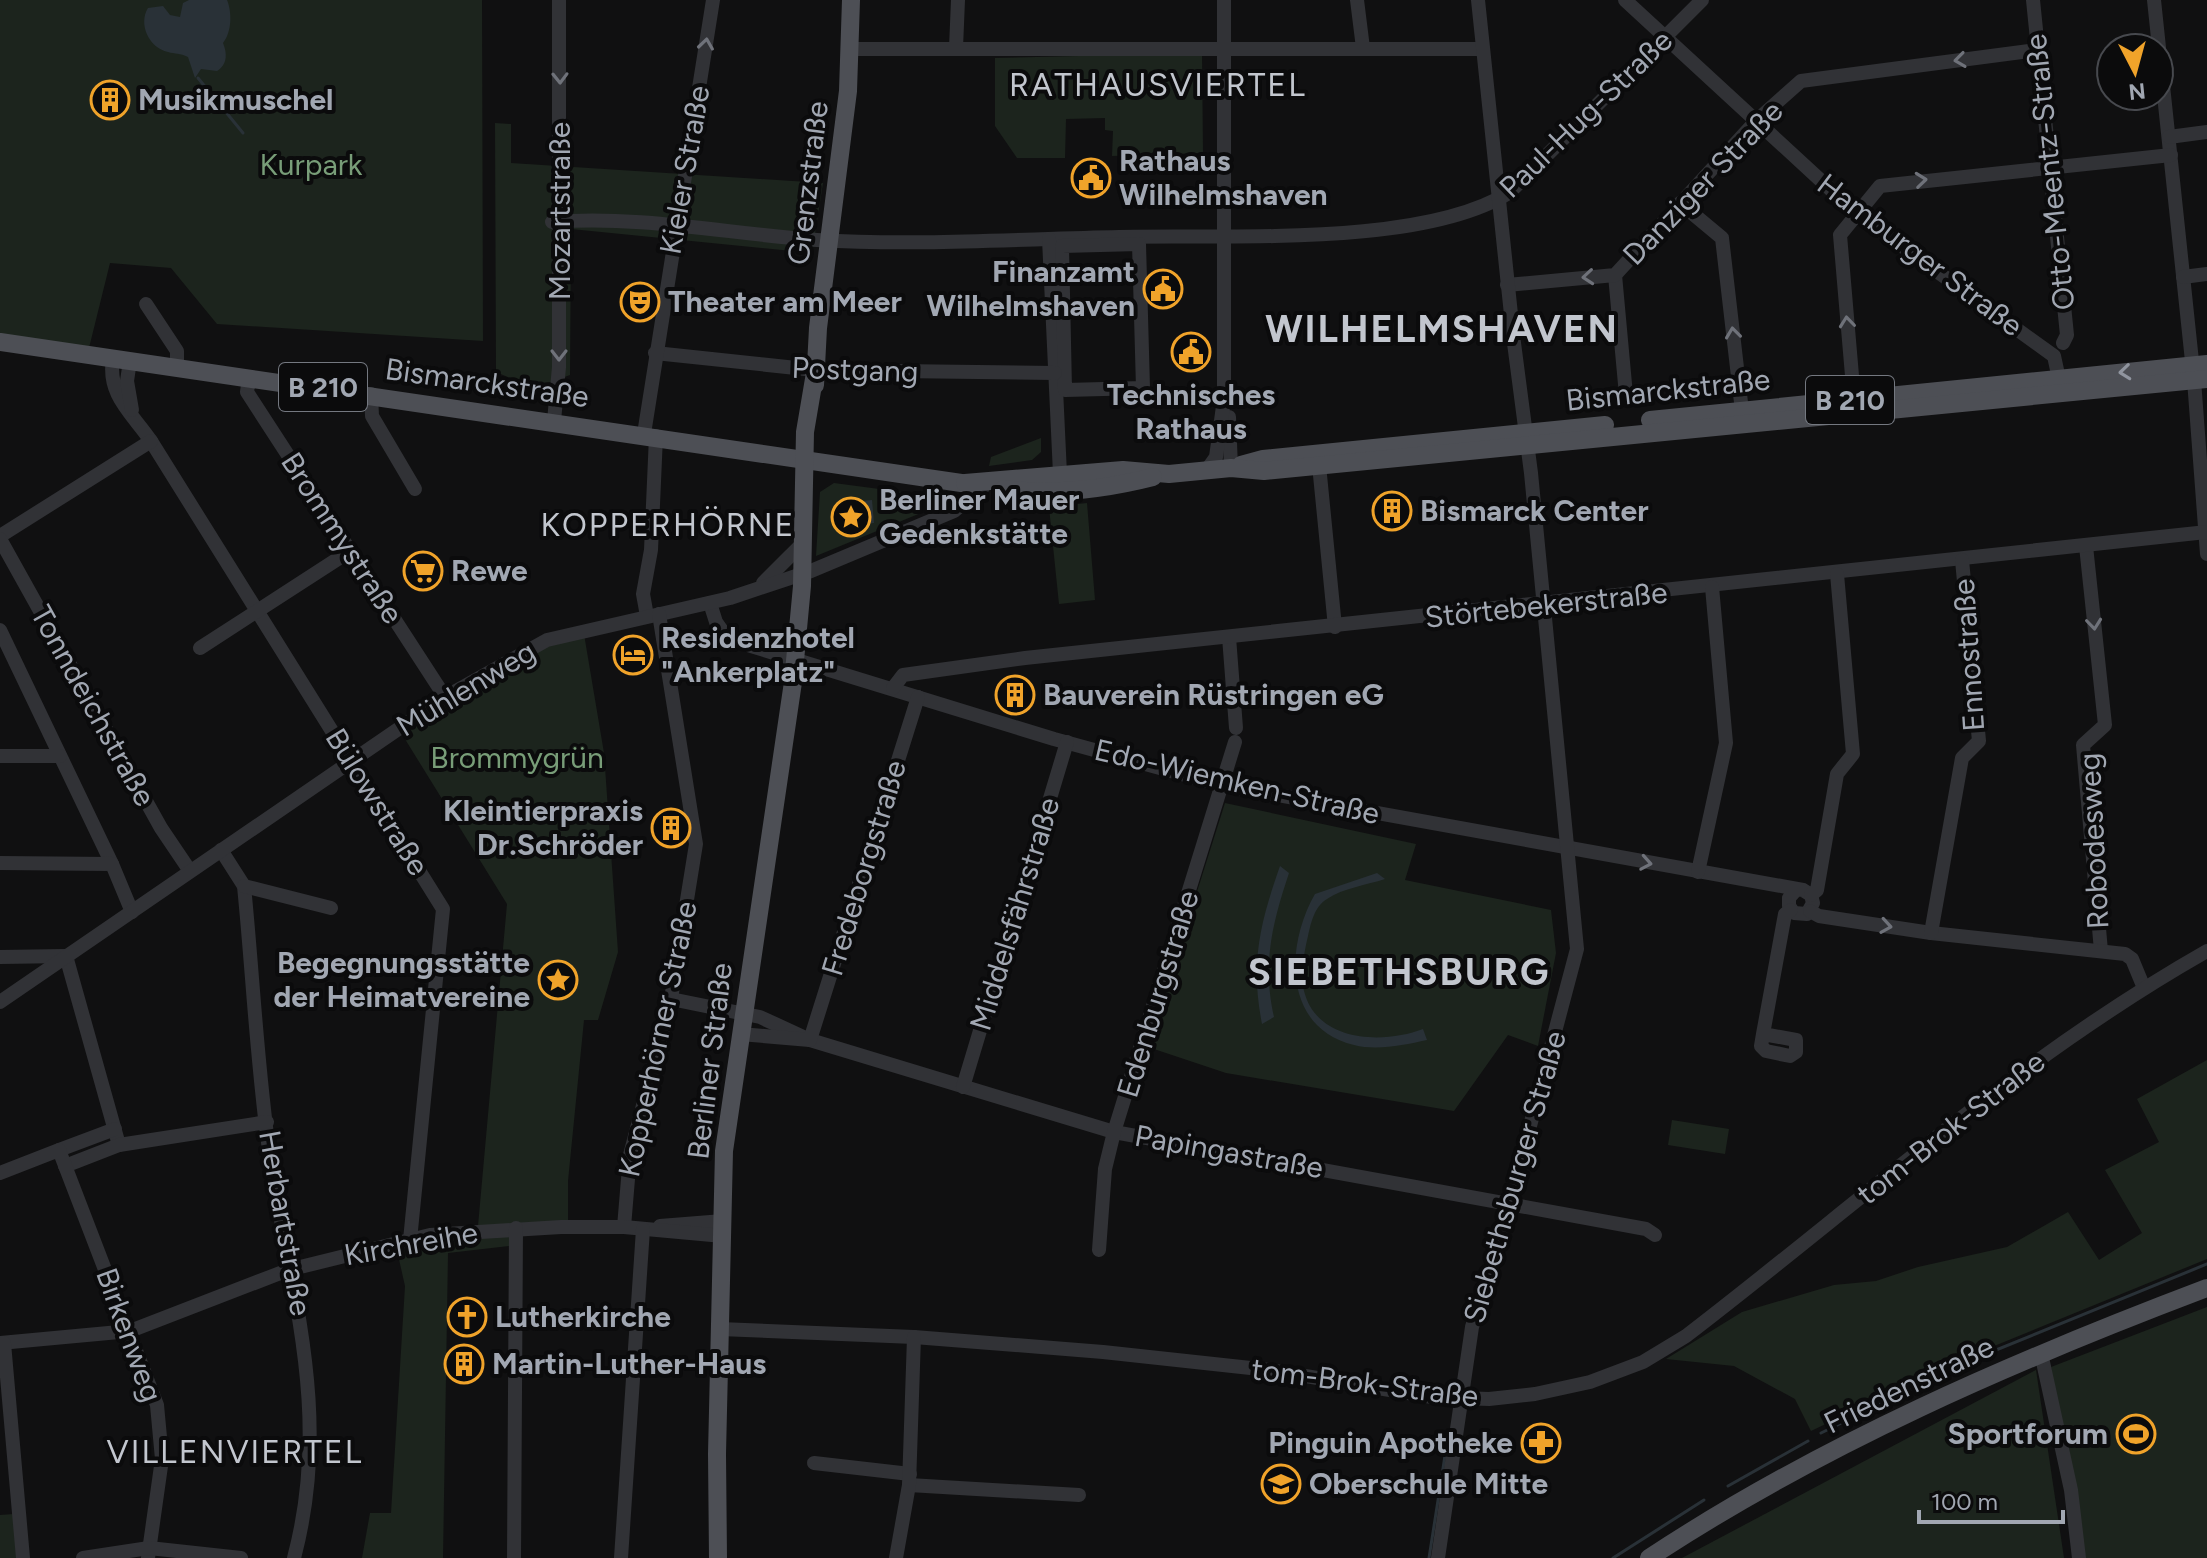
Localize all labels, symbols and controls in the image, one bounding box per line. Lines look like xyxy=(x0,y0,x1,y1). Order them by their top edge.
street label: Paul-Hug-Straße xyxy=(1491,22,1680,205)
street label: Otto-Meentz-Straße xyxy=(2017,32,2082,312)
north arrow xyxy=(2095,32,2175,112)
one-way arrow xyxy=(697,37,714,51)
one-way arrow xyxy=(1953,51,1967,68)
district label: RATHAUSVIERTEL xyxy=(1009,66,1307,104)
one-way arrow xyxy=(551,72,568,85)
text: N xyxy=(2127,77,2147,106)
building icon: Musikmuschel xyxy=(89,79,131,121)
place label: Musikmuschel xyxy=(138,81,333,118)
street label: Kieler Straße xyxy=(651,83,718,257)
street label: Danziger Straße xyxy=(1615,93,1790,273)
street label: Grenzstraße xyxy=(779,99,836,267)
street label: Mozartstraße xyxy=(541,122,578,300)
place label: Rathaus Wilhelmshaven xyxy=(1119,142,1328,213)
park label: Kurpark xyxy=(260,146,363,183)
public building icon: Rathaus Wilhelmshaven xyxy=(1070,157,1112,199)
street label: Hamburger Straße xyxy=(1810,165,2030,344)
one-way arrow xyxy=(1915,171,1928,188)
place label: Finanzamt Wilhelmshaven xyxy=(926,253,1135,324)
public building icon: Finanzamt Wilhelmshaven xyxy=(1142,268,1184,310)
one-way arrow xyxy=(1581,269,1594,286)
theatre icon: Theater am Meer xyxy=(619,281,661,323)
place label: Theater am Meer xyxy=(668,283,902,320)
district label: WILHELMSHAVEN xyxy=(1265,306,1619,352)
one-way arrow xyxy=(1838,315,1855,328)
one-way arrow xyxy=(1725,326,1742,339)
public building icon: Technisches Rathaus xyxy=(1170,331,1212,373)
one-way arrow xyxy=(550,349,568,362)
street label: Postgang xyxy=(791,349,919,390)
street label: Bismarckstraße xyxy=(383,350,591,415)
street label: Bismarckstraße xyxy=(1564,360,1772,419)
road number: B 210 xyxy=(279,363,367,411)
one-way arrow xyxy=(2119,364,2132,381)
place label: Technisches Rathaus xyxy=(1107,376,1275,447)
road number: B 210 xyxy=(1806,376,1894,424)
street label: Brommystraße xyxy=(273,445,411,630)
place label: Berliner Mauer Gedenkstätte xyxy=(879,481,1080,552)
building icon: Bismarck Center xyxy=(1371,490,1413,532)
place label: Bismarck Center xyxy=(1420,492,1649,529)
place icon: Berliner Mauer Gedenkstätte xyxy=(830,496,872,538)
district label: KOPPERHÖRNE xyxy=(541,506,796,544)
supermarket icon: Rewe xyxy=(402,550,444,592)
place label: Rewe xyxy=(451,552,528,589)
street label: Störtebekerstraße xyxy=(1423,573,1669,636)
street label: Ennostraße xyxy=(1945,578,1992,732)
street label: Tonndeichstraße xyxy=(23,599,164,812)
one-way arrow xyxy=(2086,618,2103,631)
place label: Residenzhotel "Ankerplatz" xyxy=(661,619,855,690)
street label: Mühlenweg xyxy=(390,633,542,744)
hotel icon: Residenzhotel "Ankerplatz" xyxy=(612,634,654,676)
building icon: Bauverein Rüstringen eG xyxy=(994,674,1036,716)
place label: Bauverein Rüstringen eG xyxy=(1043,676,1384,713)
street label: Bülowstraße xyxy=(318,721,437,882)
street label: Edo-Wiemken-Straße xyxy=(1091,731,1383,832)
park label: Brommygrün xyxy=(430,739,604,776)
street label: Robodesweg xyxy=(2070,752,2117,930)
street label: Fredeborgstraße xyxy=(813,756,914,980)
place label: Kleintierpraxis Dr.Schröder xyxy=(443,792,643,863)
street label: Middelsfährstraße xyxy=(961,793,1068,1035)
building icon: Kleintierpraxis Dr.Schröder xyxy=(650,807,692,849)
one-way arrow xyxy=(1640,853,1653,870)
street label: Edenburgstraße xyxy=(1108,886,1207,1102)
street label: Kopperhörner Straße xyxy=(610,898,705,1180)
one-way arrow xyxy=(1879,917,1893,934)
place label: Begegnungsstätte der Heimatvereine xyxy=(274,944,530,1015)
district label: SIEBETHSBURG xyxy=(1248,949,1550,995)
place icon: Begegnungsstätte der Heimatvereine xyxy=(537,959,579,1001)
street label: Berliner Straße xyxy=(679,961,740,1161)
street label: Siebethsburger Straße xyxy=(1455,1026,1574,1327)
street label: tom-Brok-Straße xyxy=(1849,1043,2052,1212)
street label: Papingastraße xyxy=(1132,1117,1326,1186)
street label: Herbartstraße xyxy=(251,1127,320,1318)
street label: Kirchreihe xyxy=(341,1214,481,1273)
street label: Birkenweg xyxy=(88,1263,171,1407)
church icon: Lutherkirche xyxy=(446,1296,488,1338)
place label: Lutherkirche xyxy=(495,1298,671,1335)
street label: Friedenstraße xyxy=(1818,1328,2000,1442)
building icon: Martin-Luther-Haus xyxy=(443,1343,485,1385)
place label: Martin-Luther-Haus xyxy=(492,1345,766,1382)
street label: tom-Brok-Straße xyxy=(1250,1350,1481,1415)
sports icon: Sportforum xyxy=(2115,1413,2157,1455)
place label: Sportforum xyxy=(1947,1415,2108,1452)
pharmacy icon: Pinguin Apotheke xyxy=(1520,1422,1562,1464)
place label: Pinguin Apotheke xyxy=(1268,1424,1513,1461)
district label: VILLENVIERTEL xyxy=(107,1433,363,1471)
school or university icon: Oberschule Mitte xyxy=(1260,1463,1302,1505)
place label: Oberschule Mitte xyxy=(1309,1465,1549,1502)
scale bar xyxy=(1919,1474,2063,1524)
text: 100 m xyxy=(1931,1487,1998,1516)

